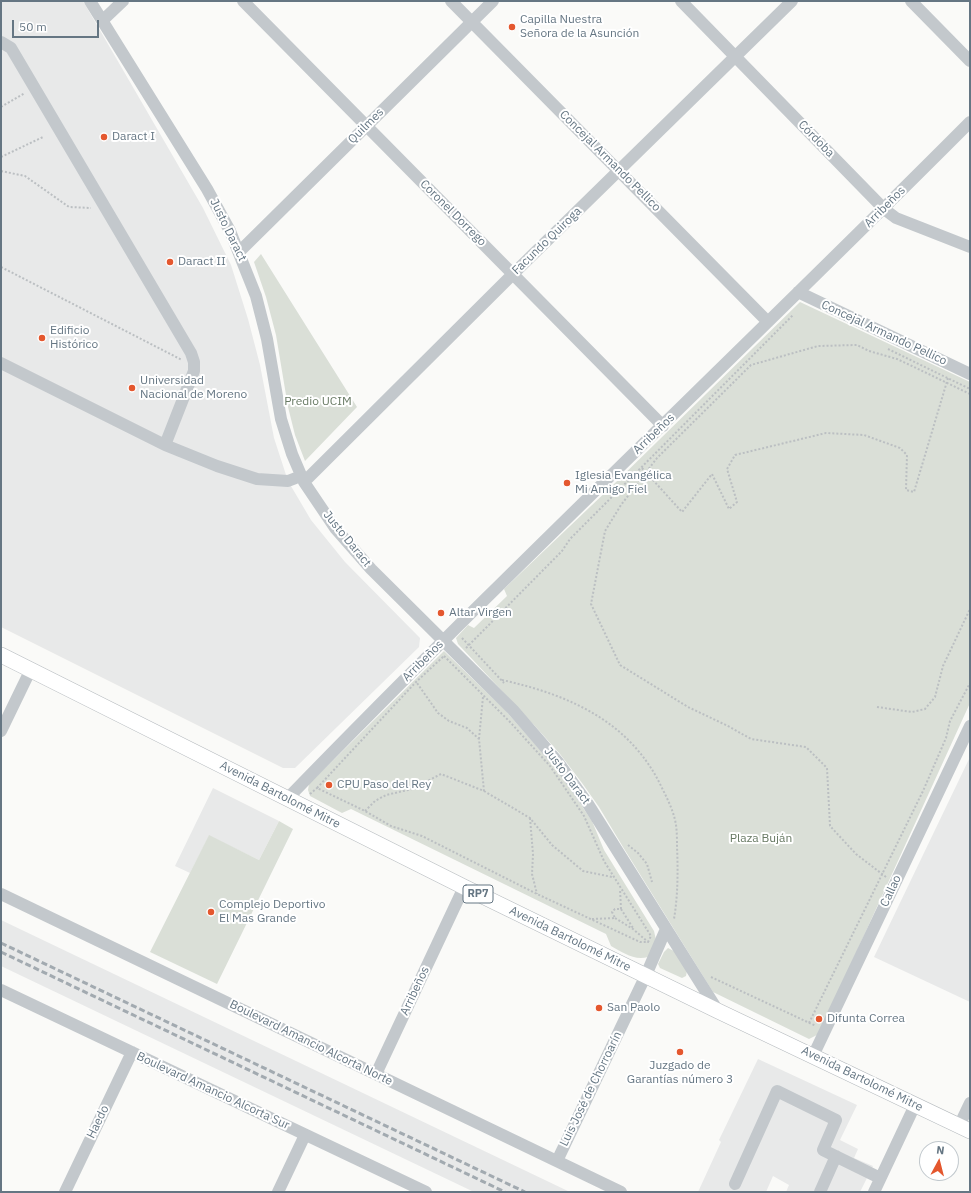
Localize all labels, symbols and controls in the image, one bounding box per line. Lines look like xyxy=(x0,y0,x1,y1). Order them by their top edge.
scale bar xyxy=(14,12,101,38)
place label: Capilla Nuestra Señora de la Asunción xyxy=(520,13,639,41)
text: 50 m xyxy=(19,19,47,34)
marker: Capilla Nuestra Señora de la Asunción xyxy=(507,22,517,32)
street label: Quilmes xyxy=(345,105,387,147)
street label: Concejal Armando Pellico xyxy=(556,107,664,215)
street label: Córdoba xyxy=(795,118,837,160)
place label: Daract I xyxy=(112,130,155,144)
marker: Daract I xyxy=(99,132,109,142)
street label: Coronel Dorrego xyxy=(417,177,489,249)
street label: Arribeños xyxy=(861,183,909,231)
street label: Justo Daract xyxy=(207,196,249,264)
street label: Facundo Quiroga xyxy=(509,204,585,278)
place label: Daract II xyxy=(178,255,226,269)
marker: Daract II xyxy=(165,257,175,267)
street label: Concejal Armando Pellico xyxy=(819,297,949,369)
place label: Edificio Histórico xyxy=(50,324,98,352)
marker: Edificio Histórico xyxy=(37,333,47,343)
place label: Universidad Nacional de Moreno xyxy=(140,374,247,402)
marker: Universidad Nacional de Moreno xyxy=(127,383,137,393)
park label: Predio UCIM xyxy=(284,395,352,409)
street label: Arribeños xyxy=(630,411,678,457)
place label: Iglesia Evangélica Mi Amigo Fiel xyxy=(575,469,672,497)
marker: Iglesia Evangélica Mi Amigo Fiel xyxy=(562,478,572,488)
street label: Justo Daract xyxy=(320,508,374,570)
place label: Altar Virgen xyxy=(449,606,512,620)
marker: Altar Virgen xyxy=(436,608,446,618)
street label: Arribeños xyxy=(399,637,447,685)
street label: Justo Daract xyxy=(541,745,593,807)
street label: Avenida Bartolomé Mitre xyxy=(217,758,343,832)
place label: CPU Paso del Rey xyxy=(337,778,431,792)
marker: CPU Paso del Rey xyxy=(324,780,334,790)
park label: Plaza Buján xyxy=(730,832,792,846)
street label: Callao xyxy=(877,873,905,909)
road number: RP7 xyxy=(463,885,493,903)
place label: Complejo Deportivo El Mas Grande xyxy=(219,898,326,926)
street label: Avenida Bartolomé Mitre xyxy=(507,903,633,975)
marker: Complejo Deportivo El Mas Grande xyxy=(206,907,216,917)
street label: Arribeños xyxy=(397,964,433,1018)
street label: Boulevard Amancio Alcorta Norte xyxy=(227,997,395,1089)
place label: San Paolo xyxy=(607,1001,660,1015)
marker: San Paolo xyxy=(594,1003,604,1013)
place label: Difunta Correa xyxy=(827,1012,905,1026)
marker: Difunta Correa xyxy=(814,1014,824,1024)
street label: Luis José de Chorroarín xyxy=(557,1029,625,1149)
street label: Avenida Bartolomé Mitre xyxy=(799,1043,925,1115)
marker: Juzgado de Garantías número 3 xyxy=(675,1047,685,1057)
street label: Boulevard Amancio Alcorta Sur xyxy=(134,1049,292,1133)
place label: Juzgado de Garantías número 3 xyxy=(627,1059,733,1087)
street label: Haedo xyxy=(84,1103,112,1141)
north arrow xyxy=(919,1141,959,1181)
text: N xyxy=(936,1143,945,1158)

